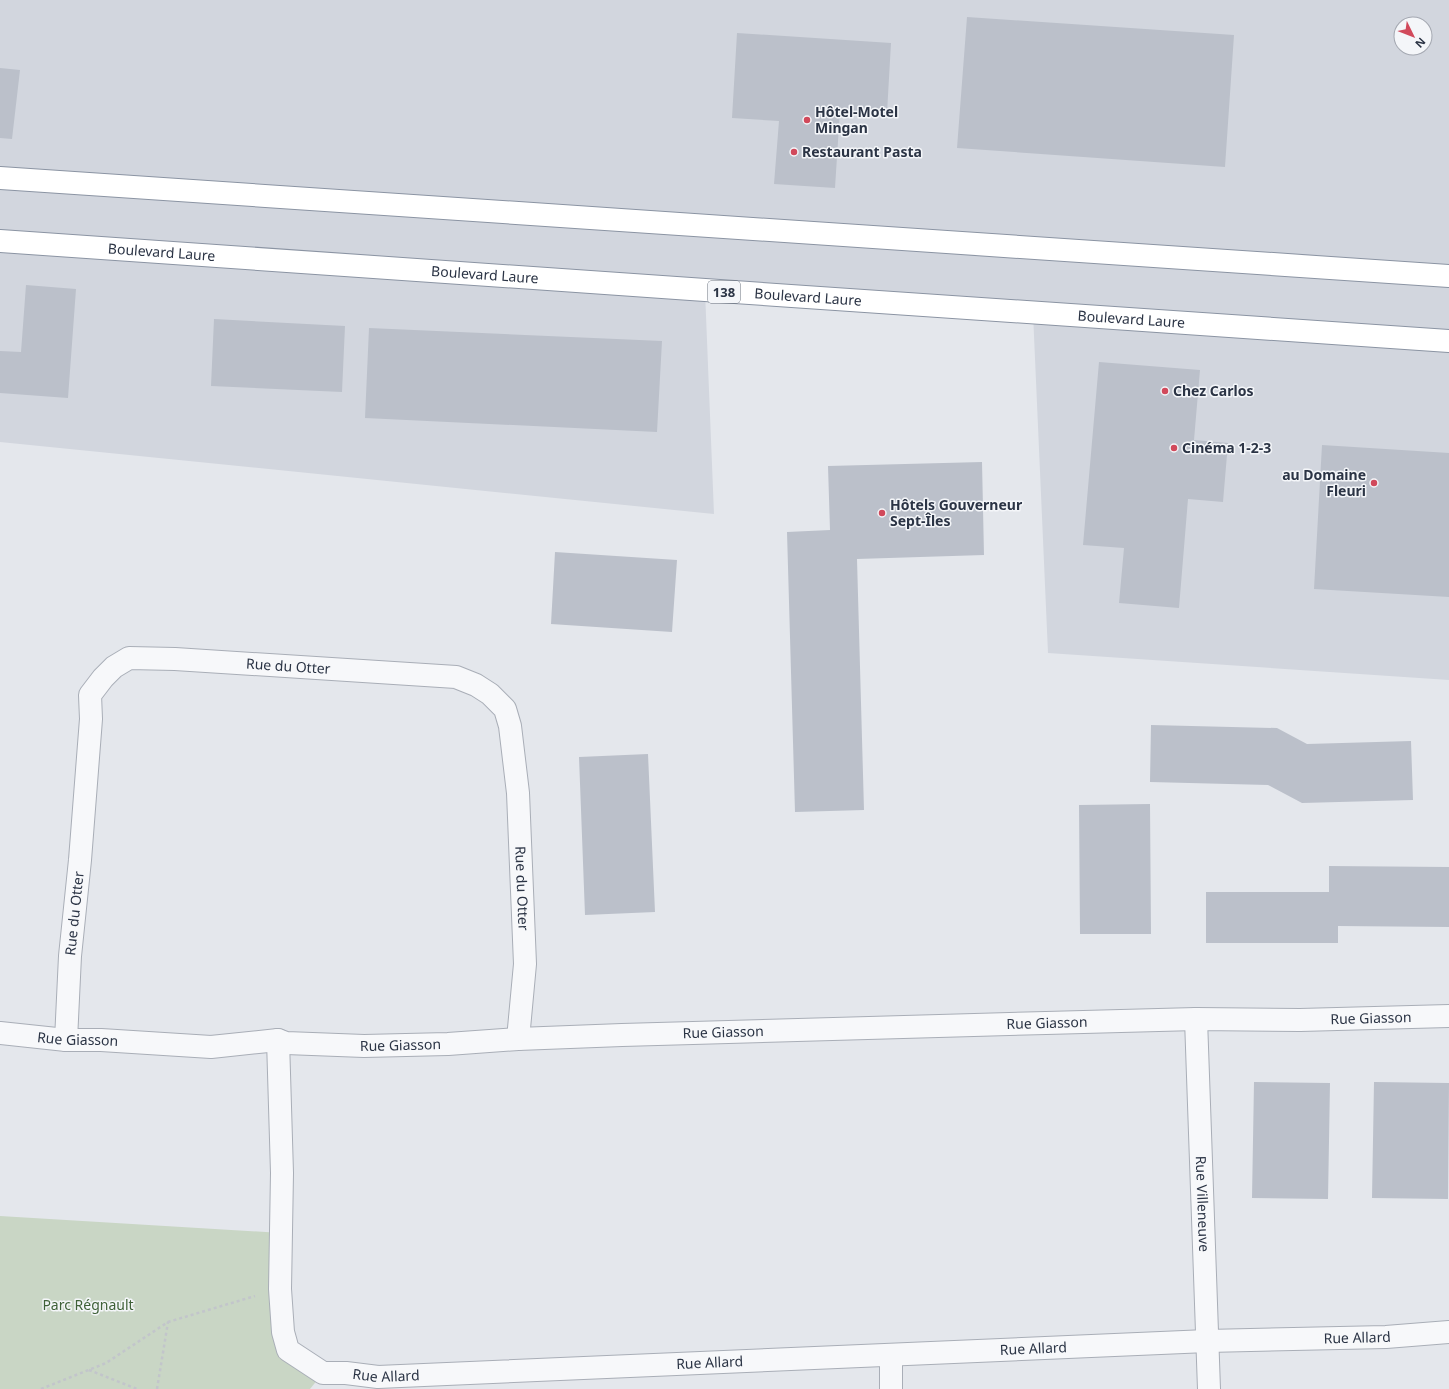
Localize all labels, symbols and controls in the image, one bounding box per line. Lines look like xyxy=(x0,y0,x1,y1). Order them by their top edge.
north arrow xyxy=(1393,16,1433,56)
text: N xyxy=(1412,35,1429,52)
place label: Hôtel-Motel Mingan xyxy=(815,102,898,137)
marker: Hôtel-Motel Mingan xyxy=(802,115,812,125)
place label: Restaurant Pasta xyxy=(802,142,922,161)
marker: Restaurant Pasta xyxy=(789,147,799,157)
street label: Boulevard Laure xyxy=(107,239,216,265)
street label: Boulevard Laure xyxy=(431,261,539,287)
road number: 138 xyxy=(708,281,740,303)
street label: Boulevard Laure xyxy=(754,283,862,310)
street label: Boulevard Laure xyxy=(1077,306,1186,332)
place label: Chez Carlos xyxy=(1173,381,1253,400)
marker: Chez Carlos xyxy=(1160,386,1170,396)
place label: Cinéma 1-2-3 xyxy=(1182,438,1271,457)
marker: Cinéma 1-2-3 xyxy=(1169,443,1179,453)
place label: au Domaine Fleuri xyxy=(1282,465,1366,500)
marker: au Domaine Fleuri xyxy=(1369,478,1379,488)
place label: Hôtels Gouverneur Sept-Îles xyxy=(890,495,1023,530)
marker: Hôtels Gouverneur Sept-Îles xyxy=(877,508,887,518)
street label: Rue du Otter xyxy=(245,654,331,678)
street label: Rue du Otter xyxy=(511,846,534,931)
street label: Rue du Otter xyxy=(60,870,88,956)
street label: Rue Giasson xyxy=(1330,1007,1412,1028)
street label: Rue Giasson xyxy=(1006,1012,1088,1033)
street label: Rue Giasson xyxy=(682,1021,764,1042)
street label: Rue Giasson xyxy=(36,1027,119,1050)
street label: Rue Giasson xyxy=(360,1034,441,1055)
street label: Rue Villeneuve xyxy=(1192,1155,1214,1252)
park label: Parc Régnault xyxy=(42,1295,134,1314)
street label: Rue Allard xyxy=(1323,1327,1391,1347)
street label: Rue Allard xyxy=(999,1337,1067,1359)
street label: Rue Allard xyxy=(676,1351,744,1373)
street label: Rue Allard xyxy=(352,1364,420,1386)

